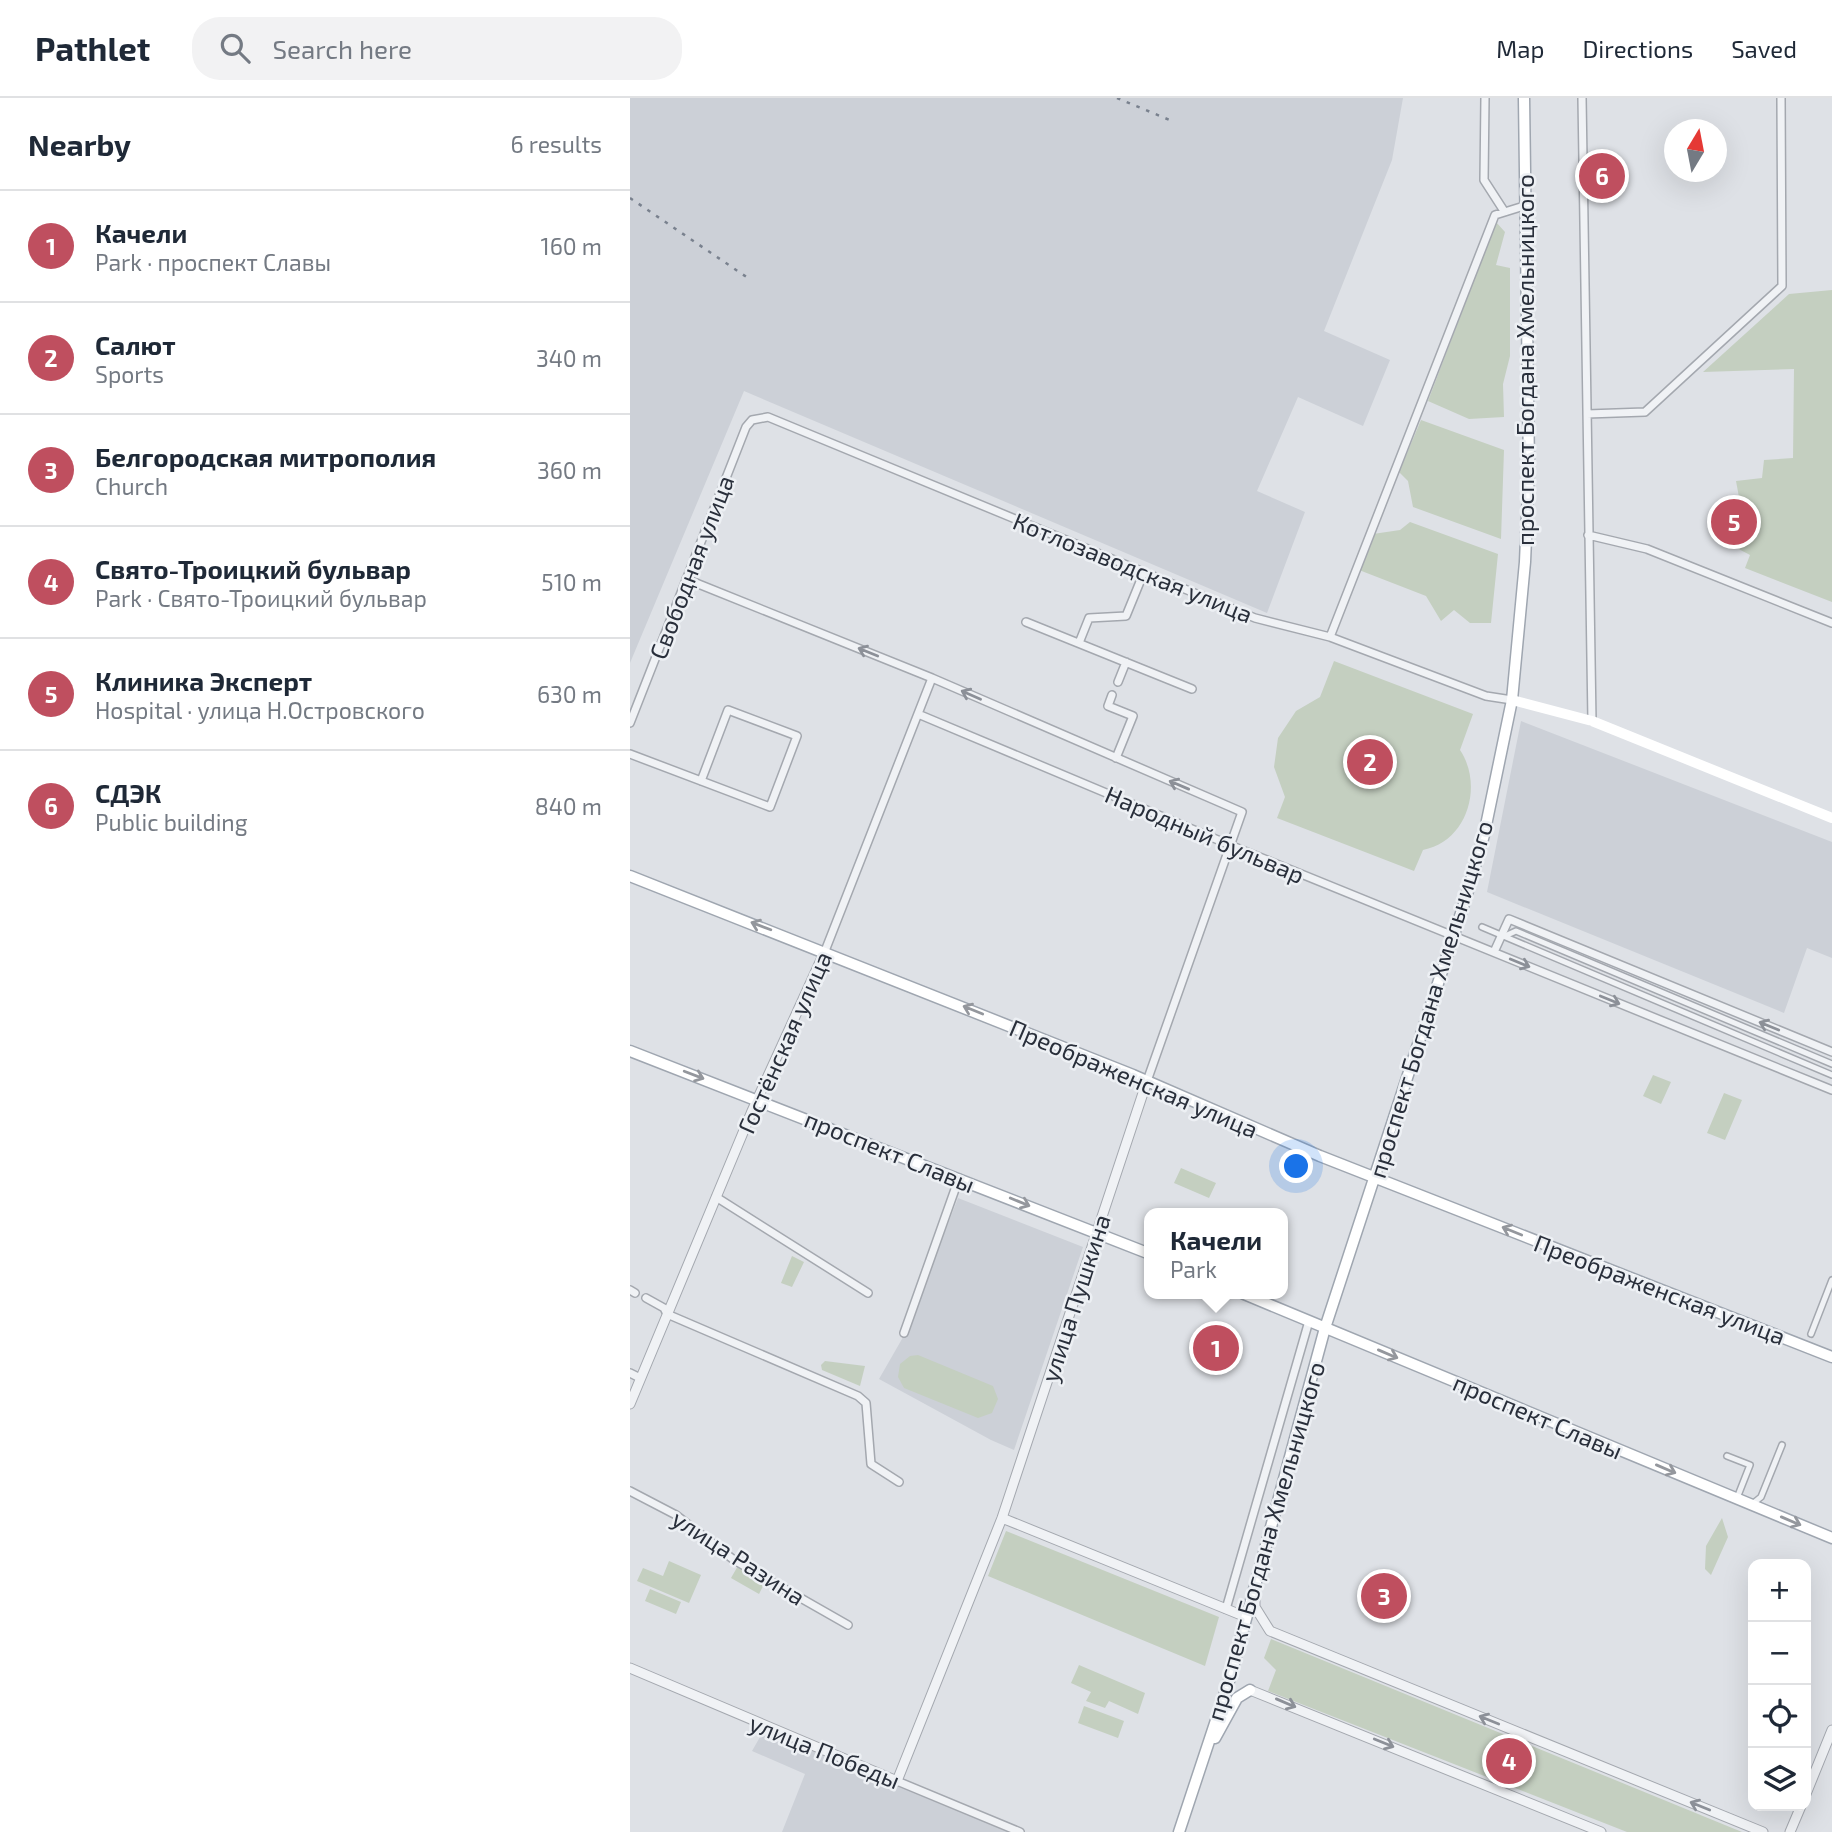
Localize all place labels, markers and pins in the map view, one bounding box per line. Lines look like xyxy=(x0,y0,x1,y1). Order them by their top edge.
pin: 6 xyxy=(1579,150,1625,202)
pin: 5 xyxy=(1711,496,1757,548)
pin: 2 xyxy=(1347,736,1393,788)
pin: 1 xyxy=(1193,1322,1239,1374)
pin: 3 xyxy=(1361,1570,1407,1622)
pin: 4 xyxy=(1486,1735,1532,1787)

